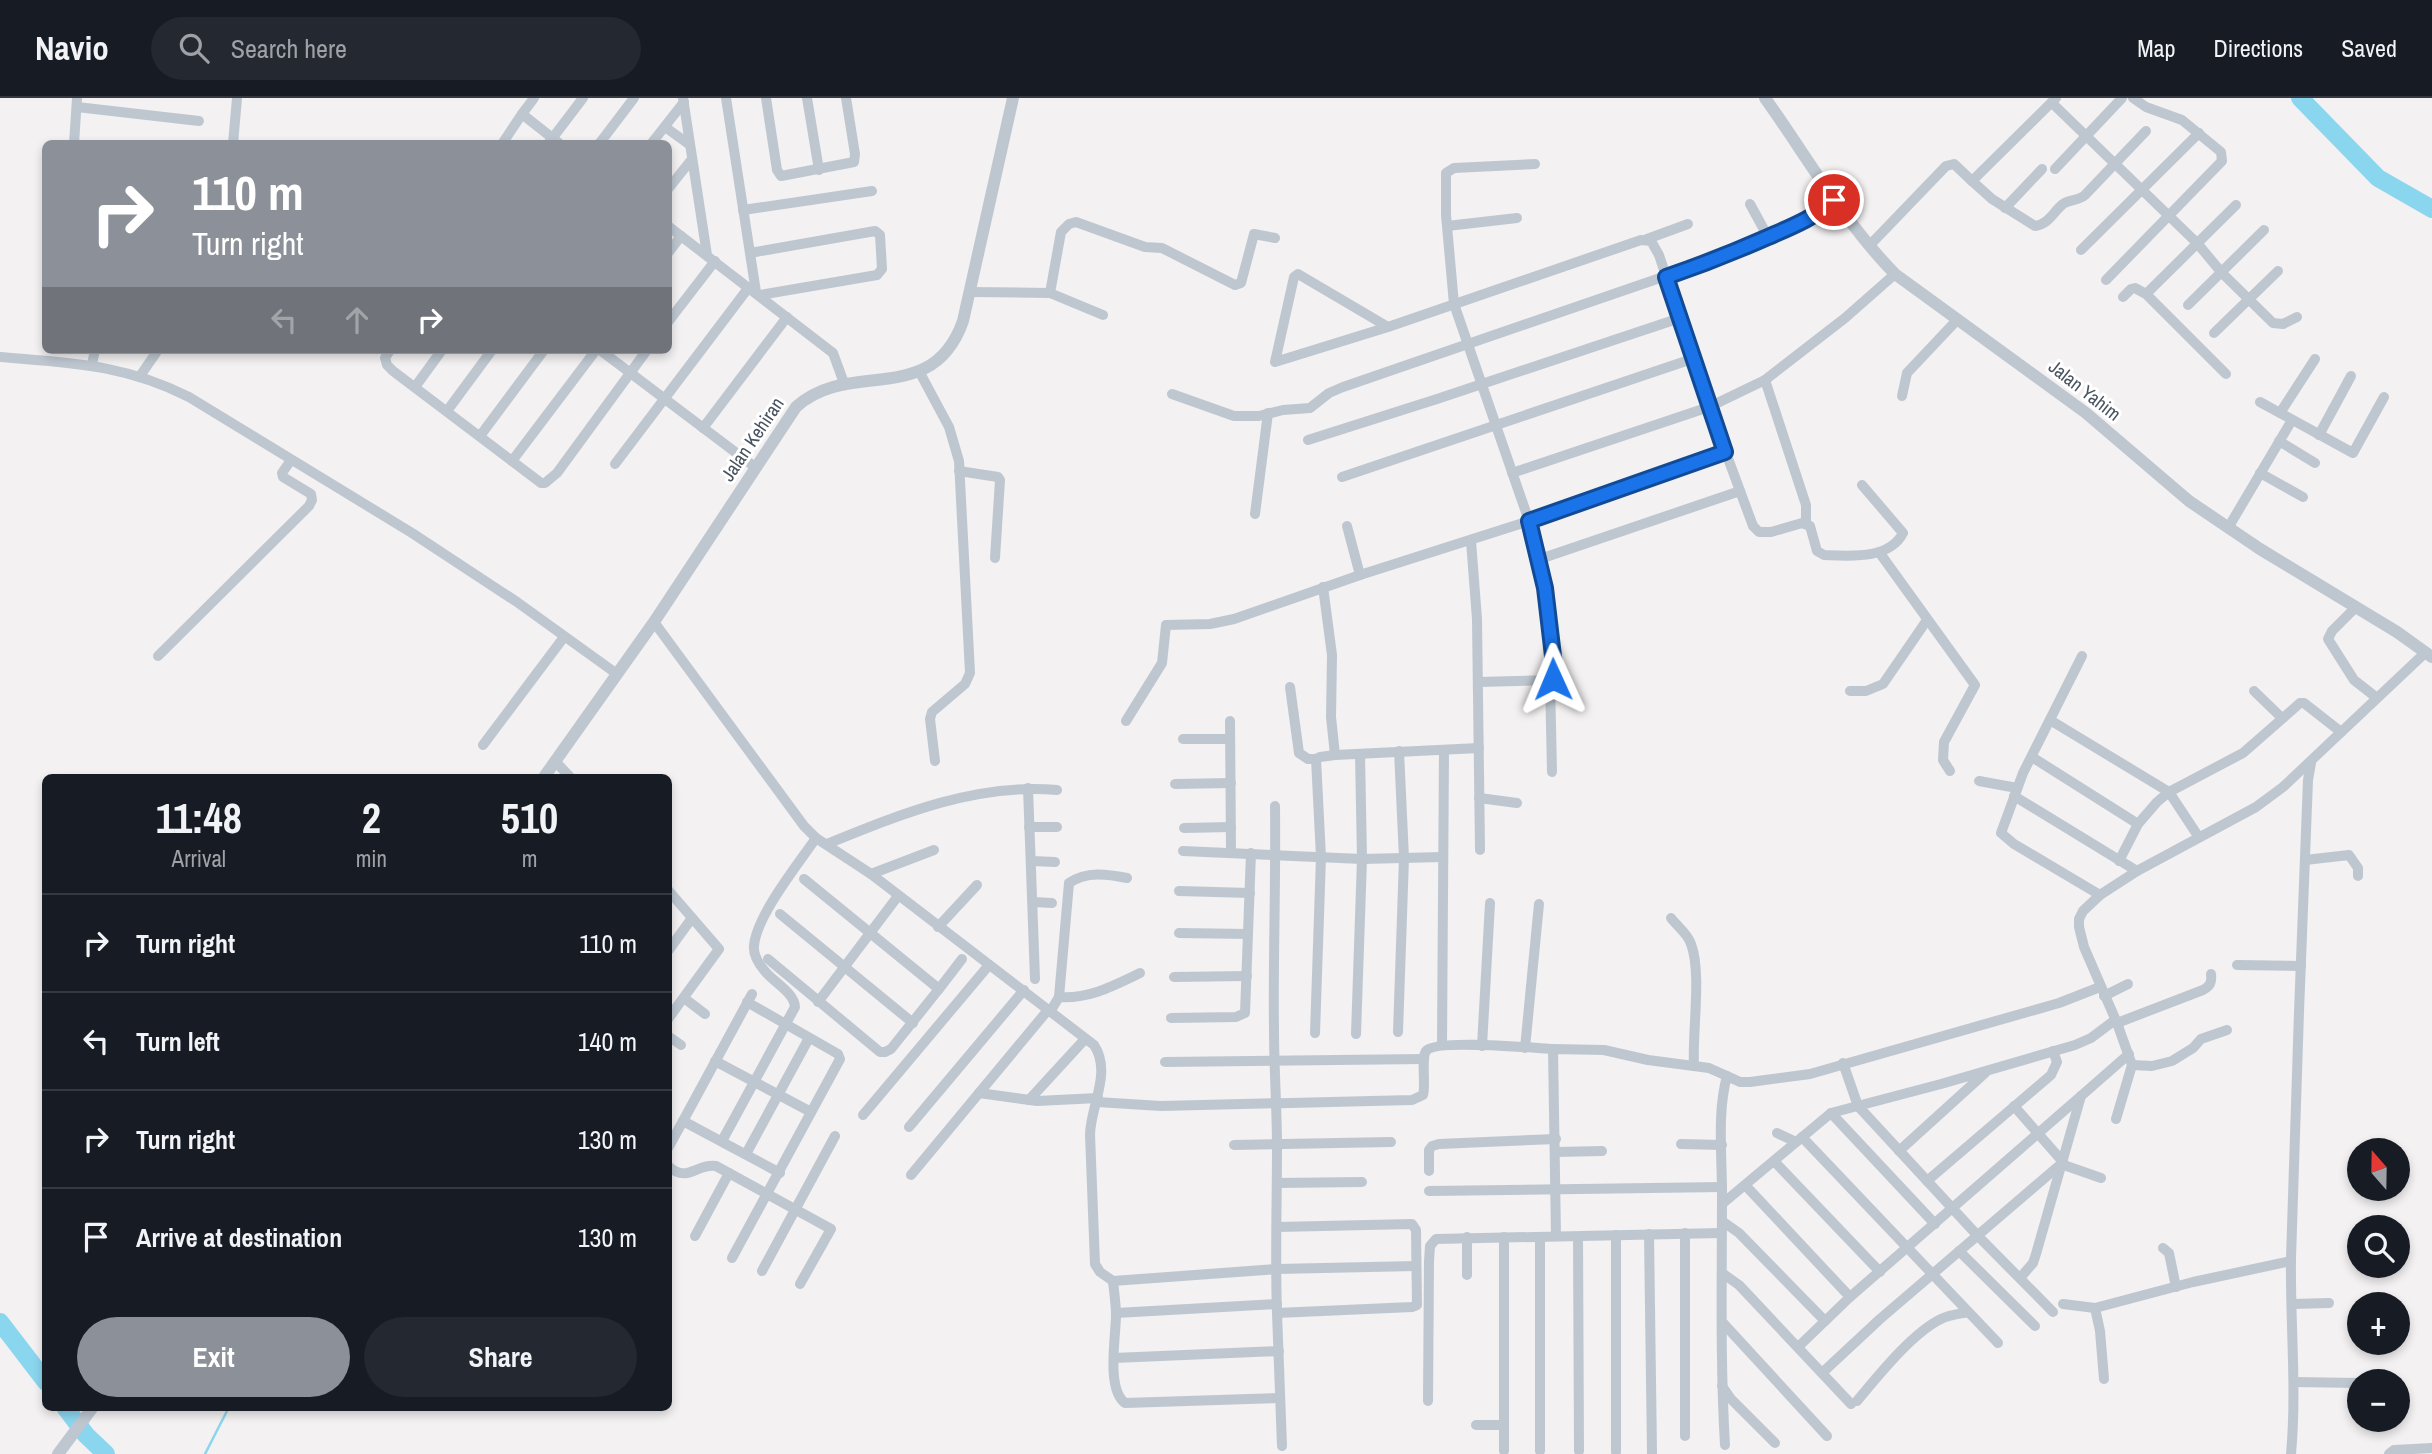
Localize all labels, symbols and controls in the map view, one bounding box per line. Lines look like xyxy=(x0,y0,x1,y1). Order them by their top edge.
search box xyxy=(151,17,641,80)
text: Navio xyxy=(35,26,109,70)
icon: search xyxy=(175,29,213,67)
text: Search here xyxy=(231,31,347,66)
text: Map xyxy=(2137,32,2175,64)
text: Directions xyxy=(2213,32,2303,64)
text: Saved xyxy=(2341,32,2397,64)
text: 110 m xyxy=(192,159,304,225)
icon: right xyxy=(77,168,168,259)
pin xyxy=(1804,170,1864,230)
icon: arrive xyxy=(1815,181,1853,219)
text: Turn right xyxy=(192,222,304,265)
icon: left xyxy=(265,301,303,339)
icon: ahead xyxy=(338,301,376,339)
icon: right xyxy=(411,301,449,339)
street label: Jalan Yahim xyxy=(2043,354,2127,426)
street label: Jalan Kehiran xyxy=(714,392,790,486)
position arrow xyxy=(1516,642,1590,716)
text: 11:48 xyxy=(156,790,242,846)
text: 2 xyxy=(362,790,381,846)
text: 510 xyxy=(501,790,558,846)
text: Arrival xyxy=(172,843,226,874)
text: min xyxy=(356,843,387,874)
text: m xyxy=(522,843,537,874)
icon: right xyxy=(77,924,115,962)
text: Turn right xyxy=(136,926,235,961)
text: 110 m xyxy=(579,926,637,961)
icon: left xyxy=(77,1022,115,1060)
text: Turn left xyxy=(136,1024,220,1059)
text: 140 m xyxy=(578,1024,637,1059)
icon: right xyxy=(77,1120,115,1158)
text: Turn right xyxy=(136,1122,235,1157)
text: 130 m xyxy=(578,1122,637,1157)
north arrow xyxy=(2347,1138,2410,1200)
map controls xyxy=(2347,1138,2410,1432)
button: search xyxy=(2347,1215,2410,1278)
icon: arrive xyxy=(77,1218,115,1256)
text: Arrive at destination xyxy=(136,1220,342,1255)
text: 130 m xyxy=(578,1220,637,1255)
button: + xyxy=(2347,1292,2410,1355)
button: Exit xyxy=(77,1317,350,1397)
button: Share xyxy=(364,1317,637,1397)
button: − xyxy=(2347,1369,2410,1432)

